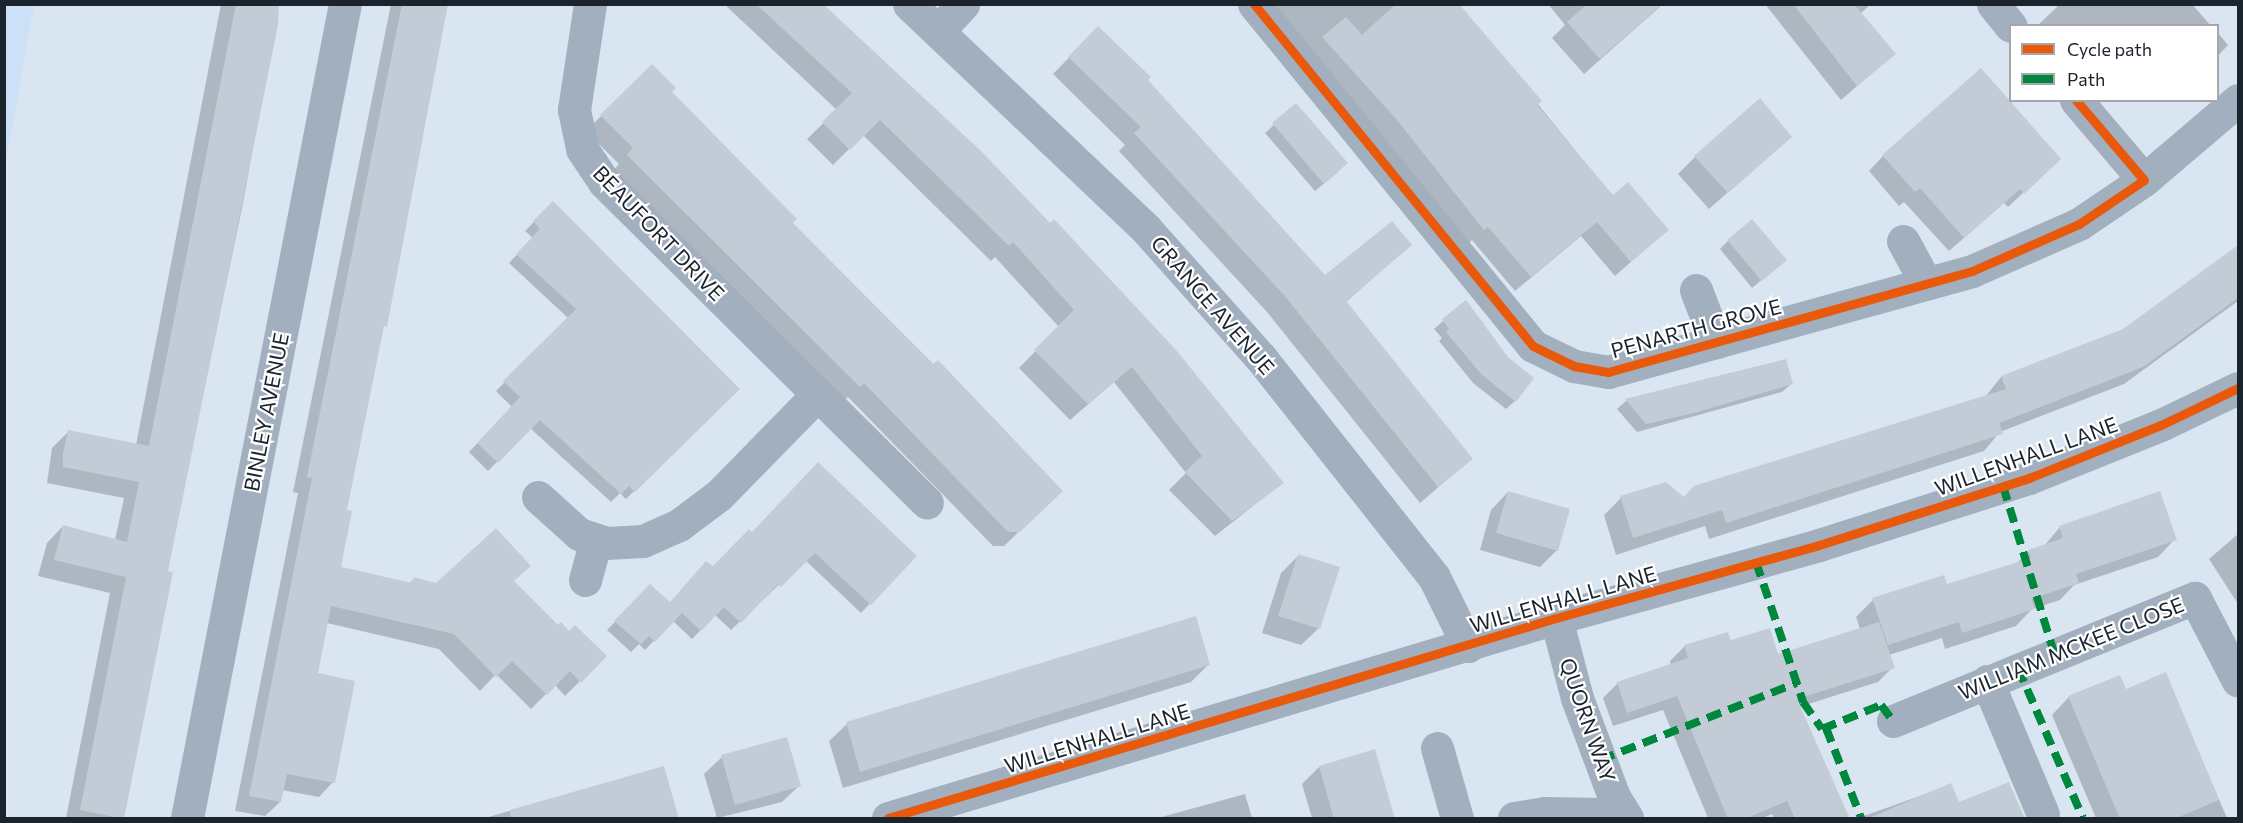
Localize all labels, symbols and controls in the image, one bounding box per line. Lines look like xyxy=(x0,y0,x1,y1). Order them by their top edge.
legend xyxy=(2009,24,2219,102)
text: Cycle path xyxy=(2067,38,2152,60)
text: Path xyxy=(2067,68,2105,90)
street label: BEAUFORT DRIVE xyxy=(588,160,730,306)
street label: GRANGE AVENUE xyxy=(1146,231,1280,379)
street label: PENARTH GROVE xyxy=(1608,293,1784,363)
street label: BINLEY AVENUE xyxy=(238,331,294,493)
street label: WILLENHALL LANE xyxy=(1931,411,2121,501)
street label: WILLENHALL LANE xyxy=(1467,560,1659,638)
street label: WILLIAM MCKEE CLOSE xyxy=(1955,591,2187,705)
street label: QUORN WAY xyxy=(1555,655,1621,785)
street label: WILLENHALL LANE xyxy=(1001,698,1193,778)

